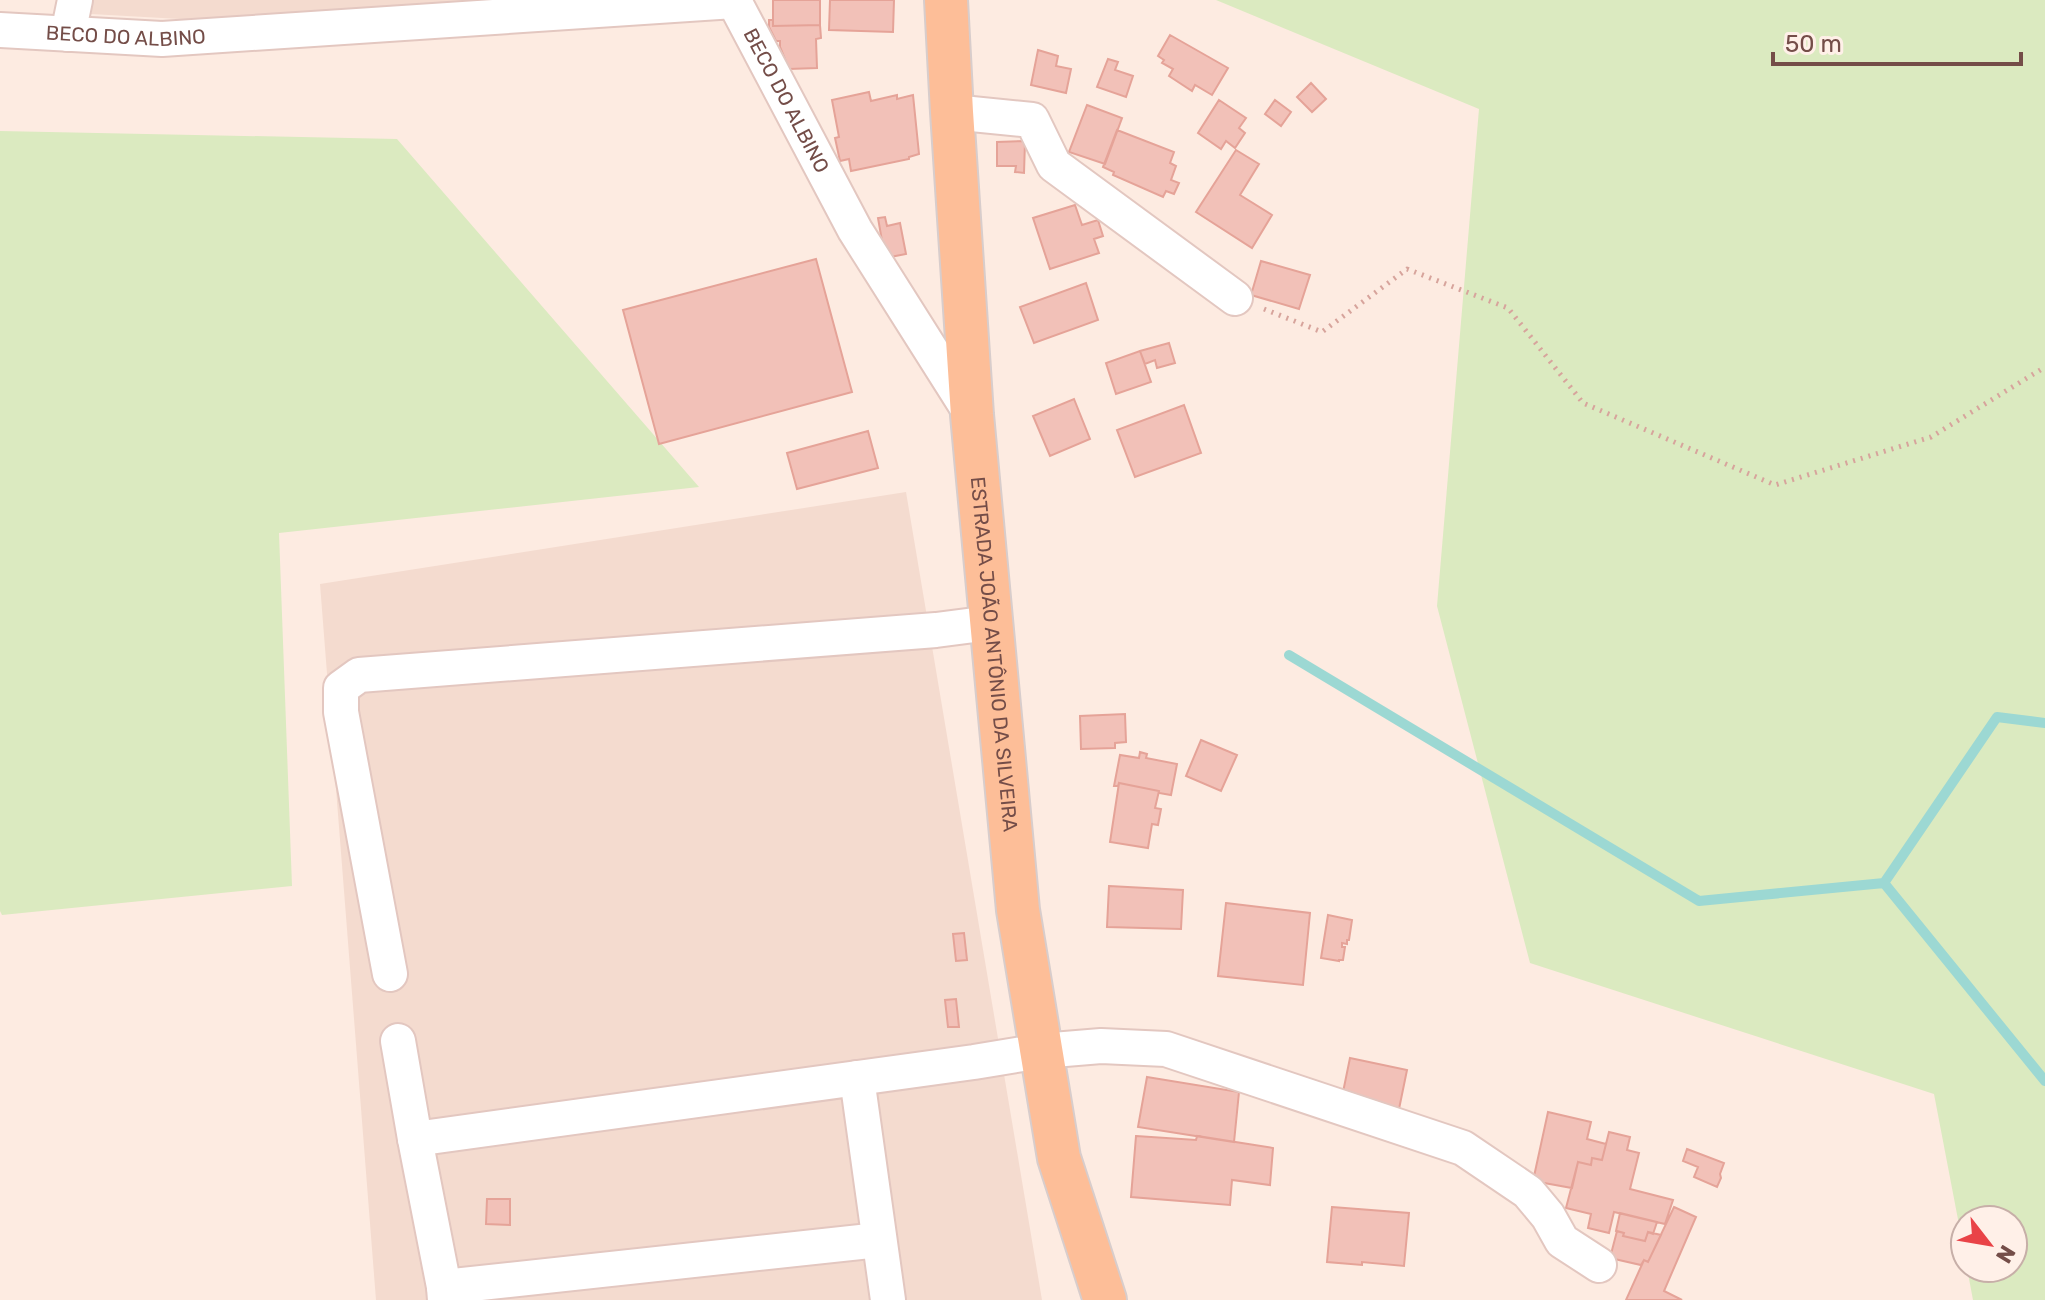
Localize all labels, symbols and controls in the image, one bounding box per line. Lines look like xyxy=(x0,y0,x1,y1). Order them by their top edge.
scale bar xyxy=(1773,16,2021,66)
street label: BECO DO ALBINO xyxy=(45,21,206,51)
street label: BECO DO ALBINO xyxy=(739,24,834,177)
text: 50 m xyxy=(1785,30,1842,58)
street label: ESTRADA JOÃO ANTÔNIO DA SILVEIRA xyxy=(966,475,1023,833)
north arrow xyxy=(1949,1204,2029,1284)
text: N xyxy=(1990,1240,2021,1268)

